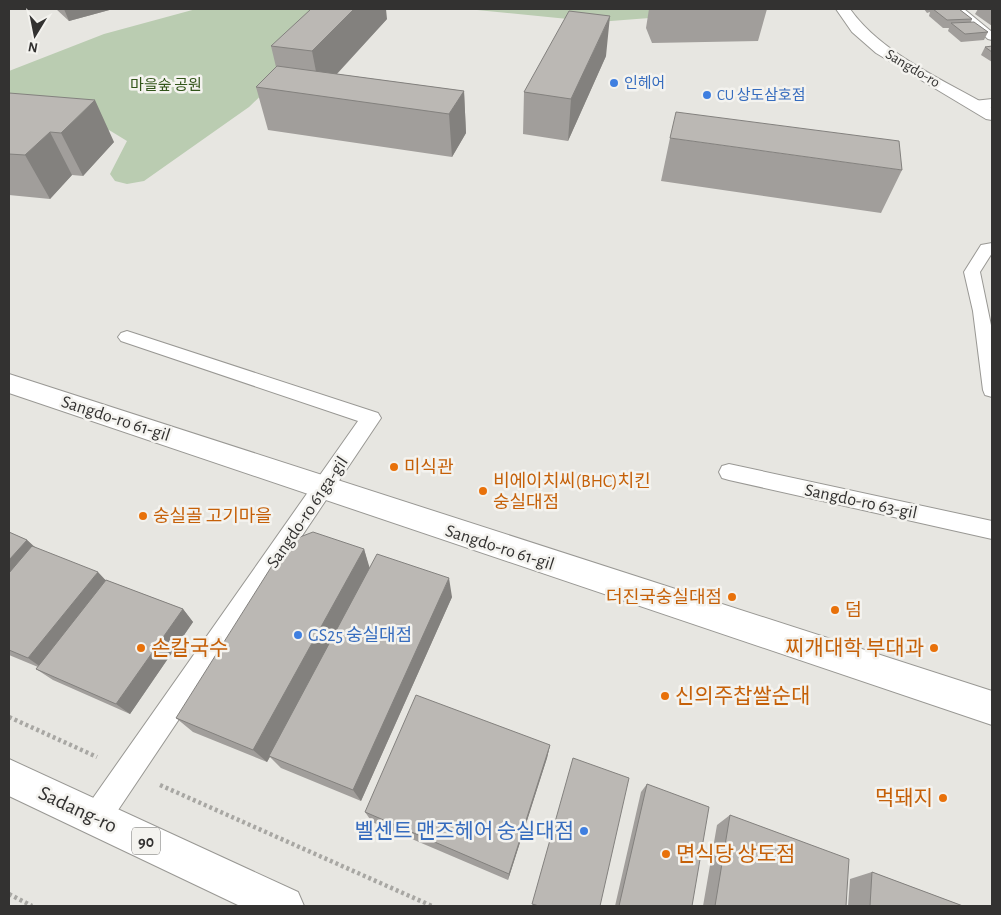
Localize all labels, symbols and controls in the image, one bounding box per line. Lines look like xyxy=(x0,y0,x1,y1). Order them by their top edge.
north arrow xyxy=(10,10,60,60)
text: N xyxy=(27,39,39,55)
street label: Sangdo-ro xyxy=(883,46,943,90)
place label: 인헤어 xyxy=(624,75,665,91)
park label: 마을숲 공원 xyxy=(130,77,202,93)
marker: 인헤어 xyxy=(608,77,620,89)
place label: CU 상도삼호점 xyxy=(717,87,806,103)
marker: CU 상도삼호점 xyxy=(701,89,713,101)
street label: Sangdo-ro 61-gil xyxy=(59,393,172,445)
street label: Sangdo-ro 61ga-gil xyxy=(264,454,352,572)
place label: 미식관 xyxy=(404,457,454,477)
marker: 미식관 xyxy=(388,461,400,473)
place label: 비에이치씨(BHC)치킨 숭실대점 xyxy=(493,471,651,512)
street label: Sangdo-ro 63-gil xyxy=(803,481,919,523)
marker: 비에이치씨(BHC)치킨 숭실대점 xyxy=(477,485,489,497)
place label: 숭실골 고기마을 xyxy=(153,506,272,526)
marker: 숭실골 고기마을 xyxy=(137,510,149,522)
street label: Sangdo-ro 61-gil xyxy=(443,522,556,574)
place label: 더진국숭실대점 xyxy=(606,587,722,607)
marker: 더진국숭실대점 xyxy=(726,591,738,603)
place label: 덤 xyxy=(845,601,862,620)
marker: 덤 xyxy=(829,604,841,616)
place label: GS25 숭실대점 xyxy=(308,625,412,645)
marker: GS25 숭실대점 xyxy=(292,629,304,641)
place label: 손칼국수 xyxy=(151,637,228,659)
place label: 찌개대학 부대과 xyxy=(785,637,924,659)
marker: 손칼국수 xyxy=(135,642,147,654)
marker: 찌개대학 부대과 xyxy=(928,642,940,654)
place label: 신의주찹쌀순대 xyxy=(675,685,810,707)
marker: 신의주찹쌀순대 xyxy=(659,690,671,702)
street label: Sadang-ro xyxy=(35,782,120,837)
place label: 먹돼지 xyxy=(875,787,933,809)
marker: 먹돼지 xyxy=(937,792,949,804)
place label: 벨센트 맨즈헤어 숭실대점 xyxy=(355,820,574,842)
marker: 벨센트 맨즈헤어 숭실대점 xyxy=(578,825,590,837)
road number: 90 xyxy=(132,828,160,854)
place label: 면식당 상도점 xyxy=(676,843,795,865)
marker: 면식당 상도점 xyxy=(660,848,672,860)

